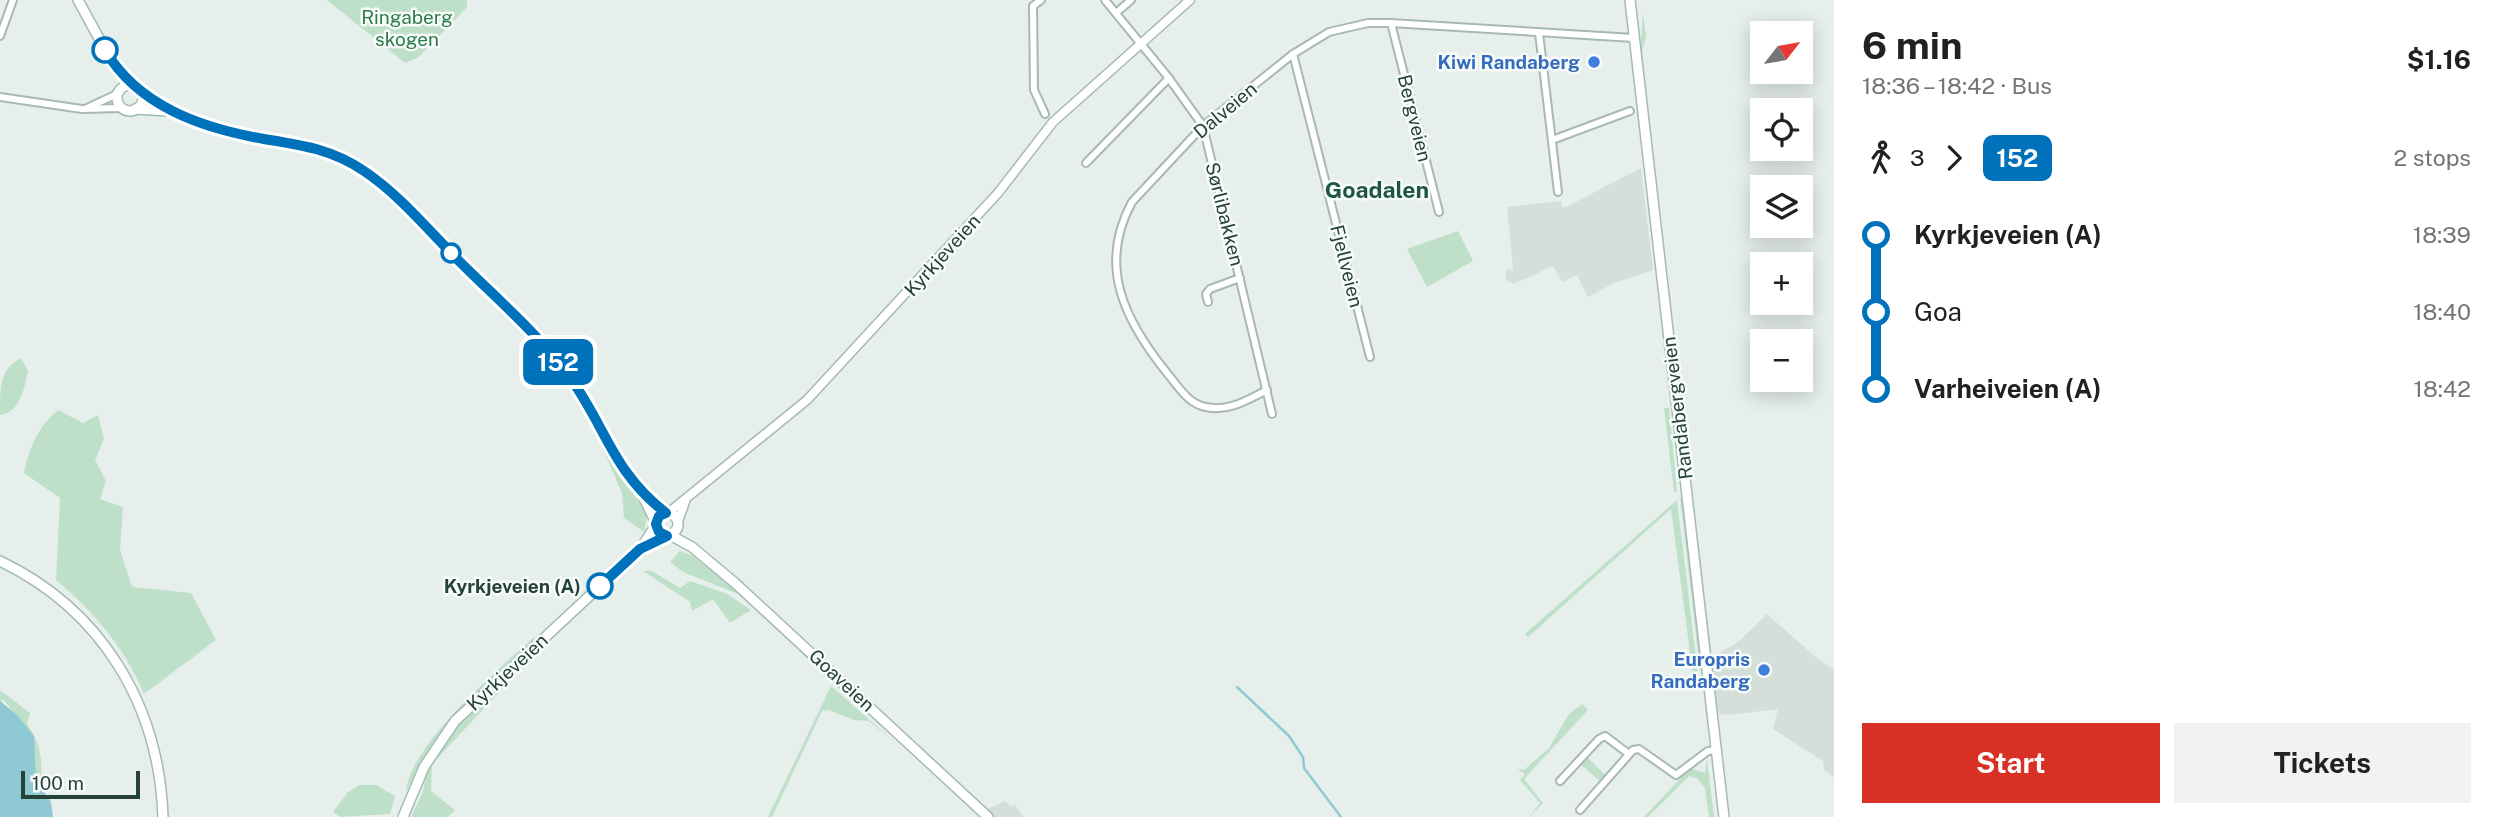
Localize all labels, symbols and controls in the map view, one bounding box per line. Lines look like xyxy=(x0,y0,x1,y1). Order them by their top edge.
park label: Ringaberg skogen xyxy=(361,6,453,50)
north arrow xyxy=(1750,21,1813,84)
map controls xyxy=(1750,21,1813,392)
text: 6 min xyxy=(1862,23,1963,68)
unlabelled marker xyxy=(92,37,118,63)
text: $1.16 xyxy=(2407,44,2471,75)
place label: Kiwi Randaberg xyxy=(1437,51,1580,73)
marker: Kiwi Randaberg xyxy=(1586,54,1602,70)
street label: Bergveien xyxy=(1394,72,1436,164)
text: 18:36 – 18:42 · Bus xyxy=(1862,72,2052,99)
street label: Dalveien xyxy=(1189,77,1261,143)
button: locate xyxy=(1750,98,1813,161)
icon: walk xyxy=(1862,139,1900,177)
icon: forward xyxy=(1935,139,1973,177)
text: 3 xyxy=(1910,144,1925,171)
text: 152 xyxy=(1997,144,2038,172)
text: 2 stops xyxy=(2393,144,2471,171)
street label: Sørlibakken xyxy=(1201,160,1249,268)
button: layers xyxy=(1750,175,1813,238)
district label: Goadalen xyxy=(1325,176,1429,203)
street label: Kyrkjeveien xyxy=(900,210,984,300)
text: Kyrkjeveien (A) xyxy=(1914,219,2102,250)
text: 18:39 xyxy=(2413,221,2471,248)
street label: Fjellveien xyxy=(1326,222,1368,310)
unlabelled marker xyxy=(441,243,461,263)
button: + xyxy=(1750,252,1813,315)
text: Goa xyxy=(1914,296,1962,327)
text: 18:40 xyxy=(2413,298,2471,325)
button: − xyxy=(1750,329,1813,392)
street label: Randabergveien xyxy=(1657,335,1697,481)
line badge: 152 xyxy=(518,339,598,385)
text: 152 xyxy=(537,348,579,376)
text: Varheiveien (A) xyxy=(1914,373,2102,404)
text: 18:42 xyxy=(2414,375,2471,402)
marker: Kyrkjeveien (A) xyxy=(587,573,613,599)
place label: Kyrkjeveien (A) xyxy=(444,575,581,597)
street label: Kyrkjeveien xyxy=(462,629,552,715)
street label: Goaveien xyxy=(805,644,879,716)
place label: Europris Randaberg xyxy=(1650,648,1750,692)
marker: Europris Randaberg xyxy=(1756,662,1772,678)
button: Start xyxy=(1862,723,2160,803)
button: Tickets xyxy=(2174,723,2471,803)
scale bar xyxy=(21,768,140,800)
text: 100 m xyxy=(32,772,84,794)

